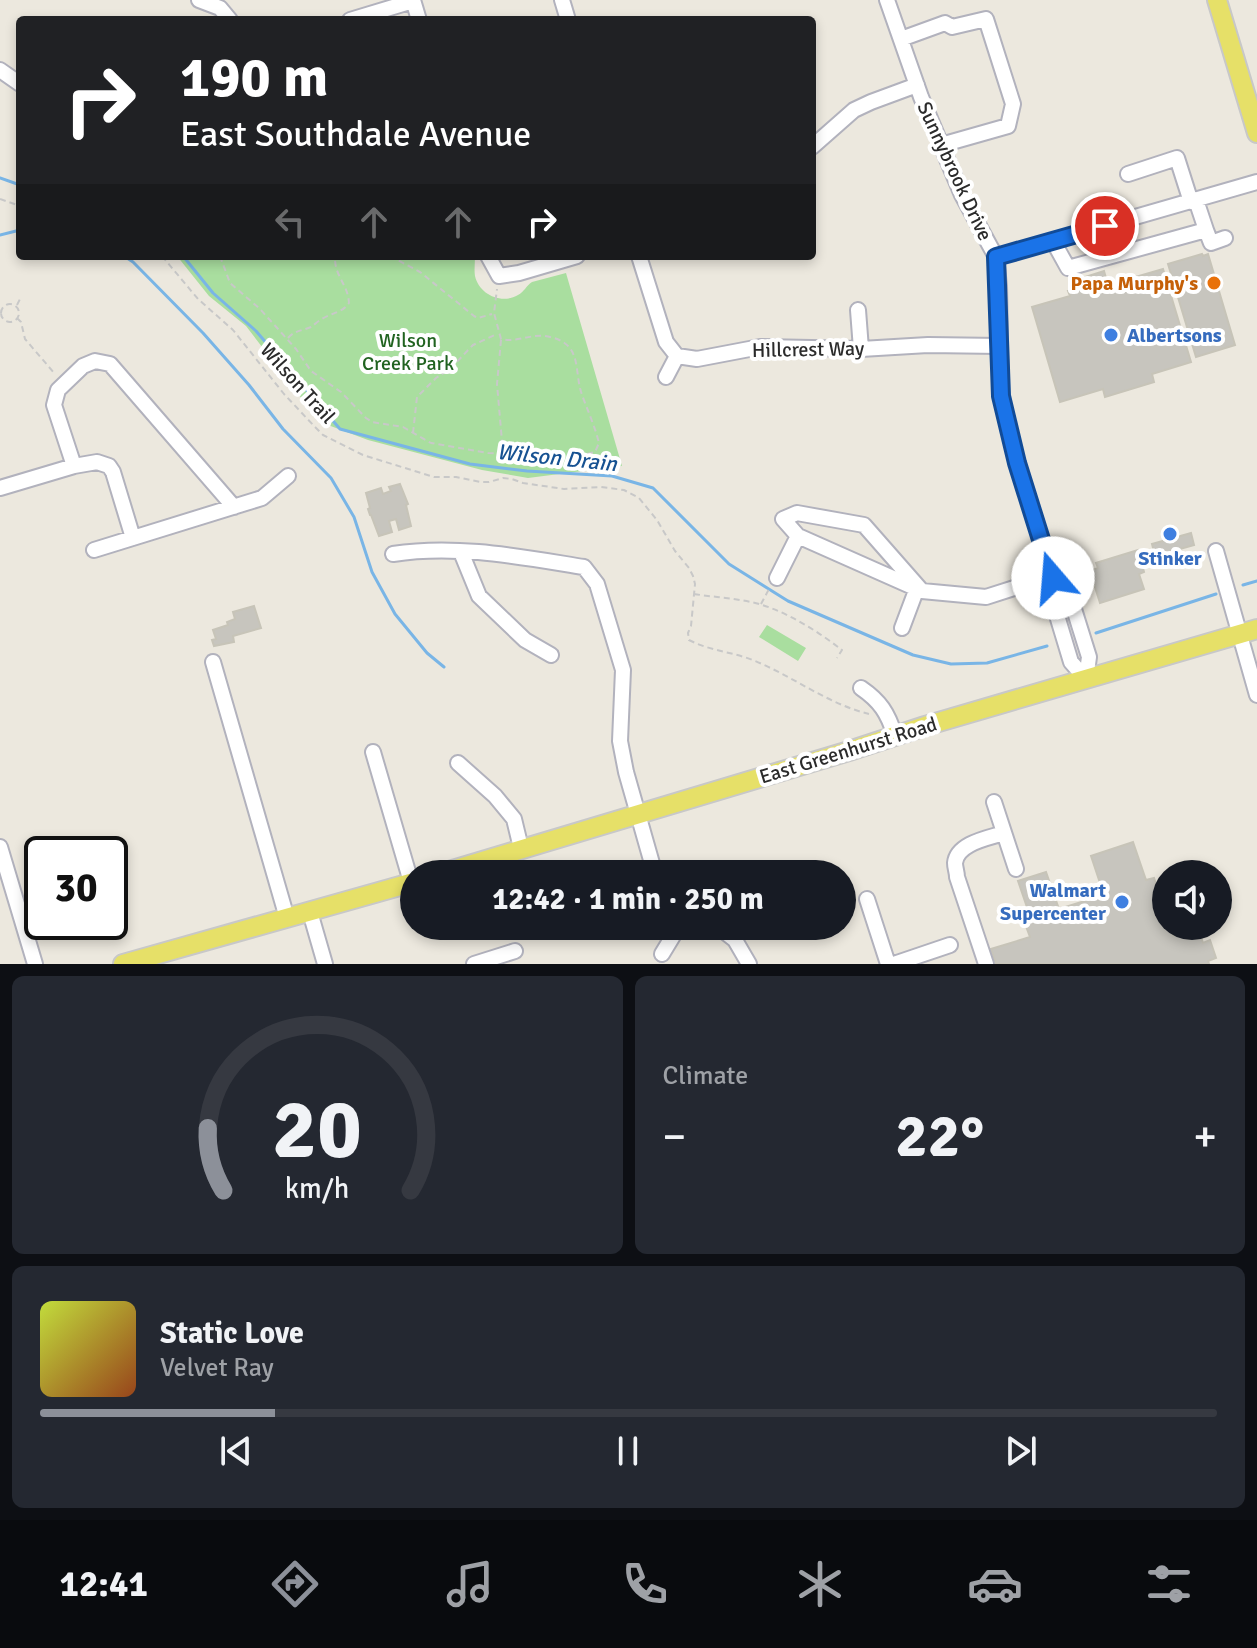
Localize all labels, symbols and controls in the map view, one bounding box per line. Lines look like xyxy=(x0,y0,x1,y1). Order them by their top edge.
text: 190 m xyxy=(180,43,328,112)
icon: right xyxy=(48,48,152,152)
street label: Sunnybrook Drive xyxy=(911,98,998,245)
text: East Southdale Avenue xyxy=(180,112,531,157)
pin xyxy=(1071,192,1139,260)
icon: left xyxy=(268,200,312,244)
icon: ahead xyxy=(352,200,396,244)
icon: ahead xyxy=(436,200,480,244)
icon: right xyxy=(520,200,564,244)
icon: arrive xyxy=(1083,204,1127,248)
place label: Papa Murphy's xyxy=(1071,271,1198,296)
marker: Papa Murphy's xyxy=(1205,274,1223,292)
place label: Albertsons xyxy=(1127,323,1222,348)
marker: Albertsons xyxy=(1102,326,1120,344)
park label: Wilson Creek Park xyxy=(362,328,454,376)
street label: Hillcrest Way xyxy=(752,336,865,363)
street label: Wilson Trail xyxy=(255,338,341,429)
water label: Wilson Drain xyxy=(496,438,619,477)
marker: Stinker xyxy=(1161,525,1179,543)
position arrow xyxy=(1011,536,1095,620)
place label: Stinker xyxy=(1138,546,1202,571)
street label: East Greenhurst Road xyxy=(756,712,940,789)
speed limit sign: 30 xyxy=(24,836,128,940)
map controls xyxy=(1152,860,1232,940)
button: sound xyxy=(1152,860,1232,940)
place label: Walmart Supercenter xyxy=(1000,878,1106,926)
text: 12:42 · 1 min · 250 m xyxy=(492,881,764,918)
marker: Walmart Supercenter xyxy=(1113,893,1131,911)
text: Climate xyxy=(663,1060,748,1092)
text: 20 xyxy=(272,1079,362,1181)
text: 22° xyxy=(895,1100,984,1174)
text: − xyxy=(663,1110,686,1164)
text: + xyxy=(1193,1110,1217,1164)
text: km/h xyxy=(285,1171,350,1206)
text: Static Love xyxy=(160,1315,304,1352)
text: Velvet Ray xyxy=(160,1352,274,1384)
icon: previous xyxy=(214,1429,258,1473)
icon: pause xyxy=(606,1429,650,1473)
icon: next xyxy=(999,1429,1043,1473)
icon: directions xyxy=(267,1556,323,1612)
icon: music xyxy=(442,1556,498,1612)
icon: phone xyxy=(617,1556,673,1612)
icon: climate xyxy=(792,1556,848,1612)
icon: car xyxy=(967,1556,1023,1612)
icon: filters xyxy=(1141,1556,1197,1612)
text: 12:41 xyxy=(59,1562,148,1607)

